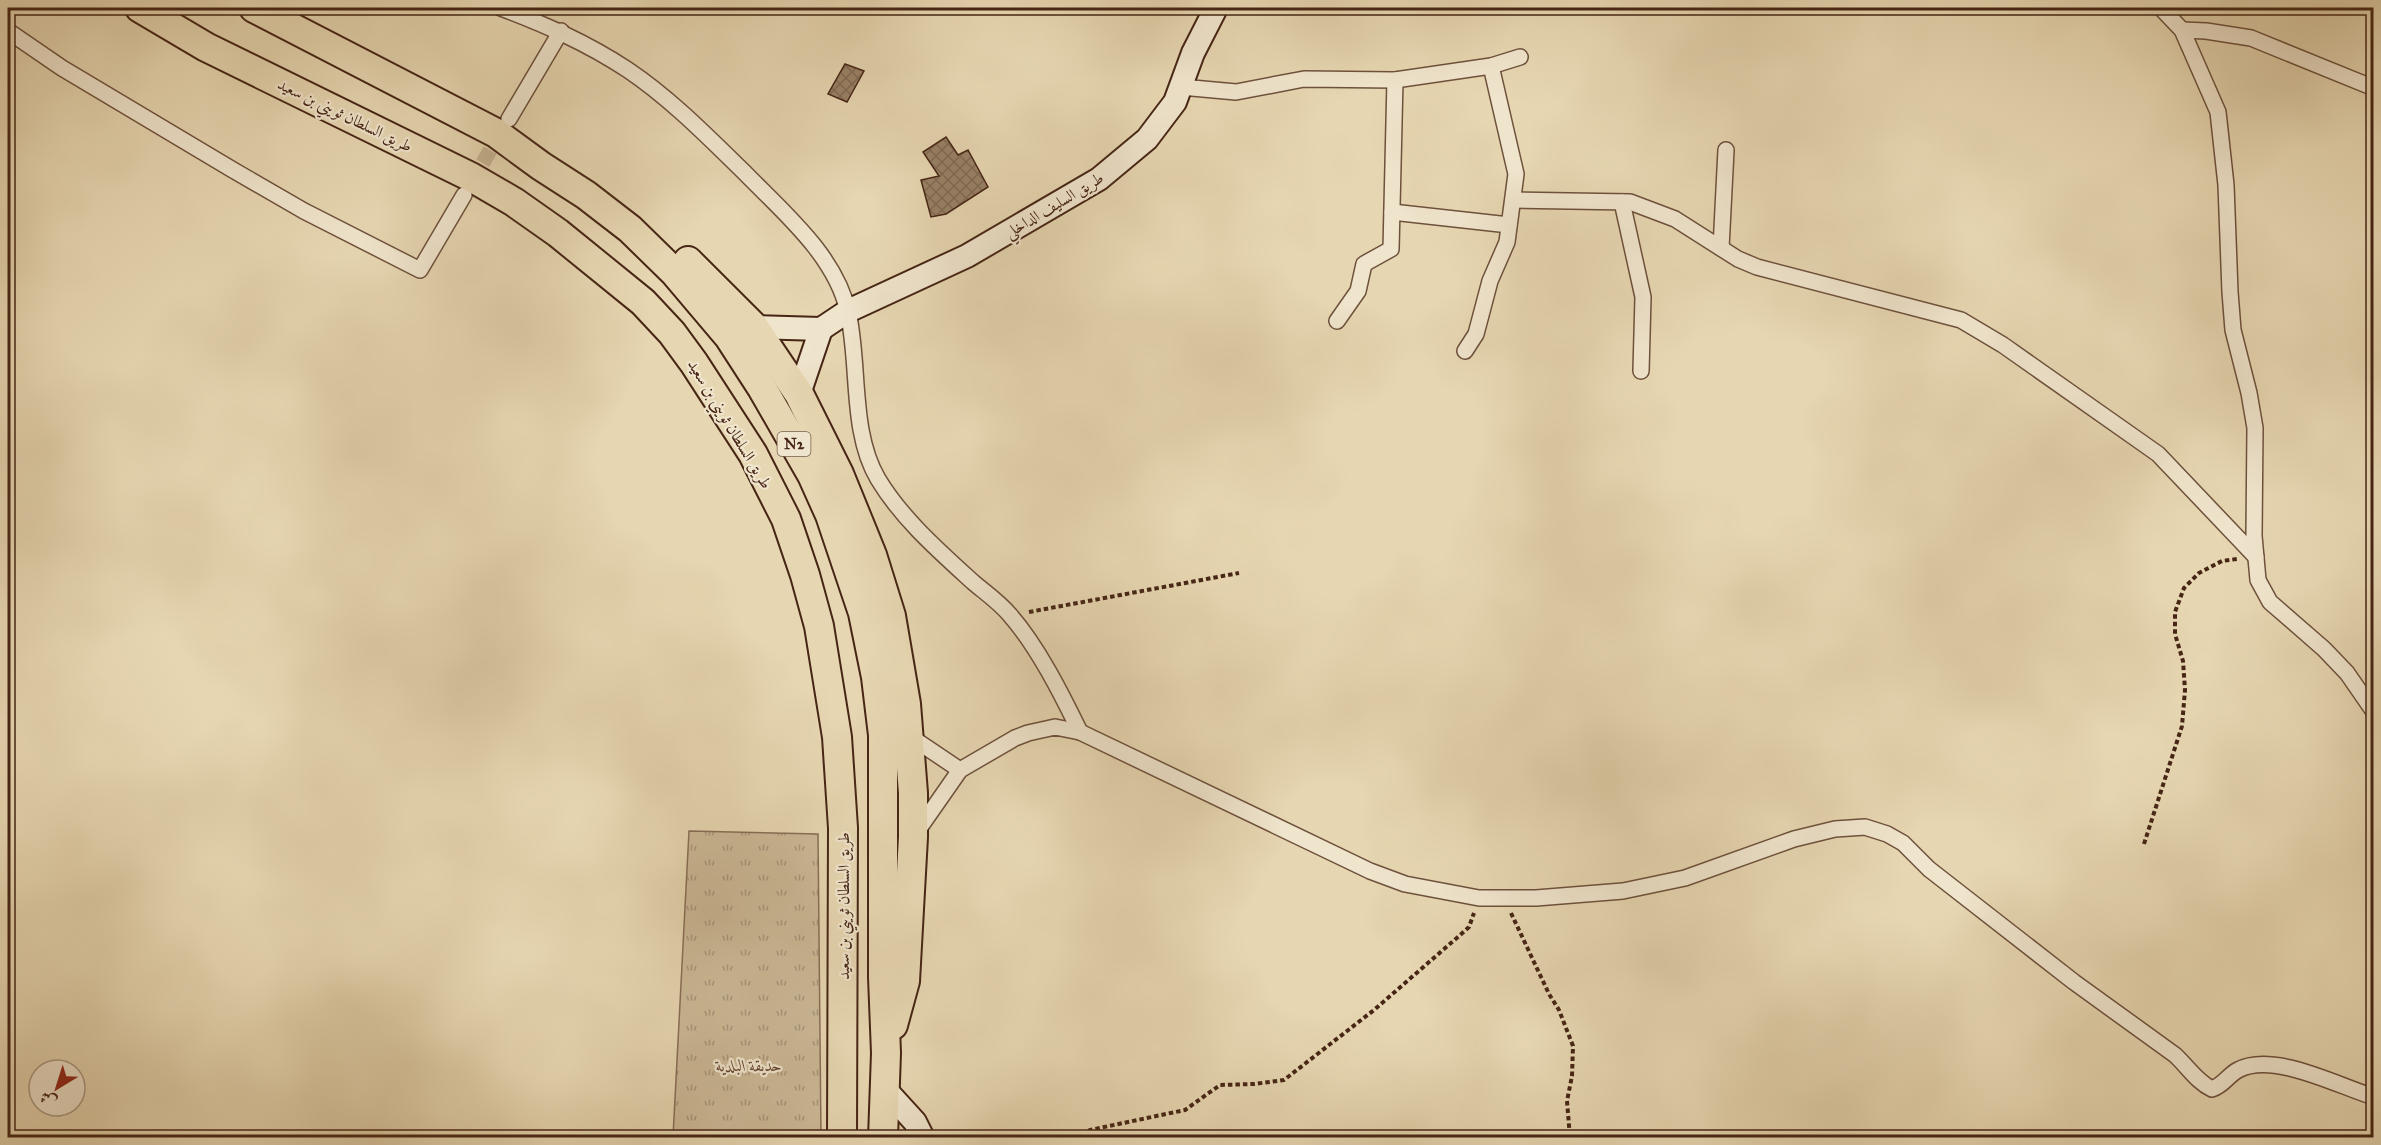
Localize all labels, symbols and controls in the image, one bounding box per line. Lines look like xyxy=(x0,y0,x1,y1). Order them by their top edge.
street label: طريق السلطان ثويني بن سعيد xyxy=(272,74,416,160)
street label: طريق السليف الداخلي xyxy=(1001,168,1110,247)
street label: طريق السلطان ثويني بن سعيد xyxy=(680,356,776,495)
road number: N2 xyxy=(778,432,810,456)
street label: طريق السلطان ثويني بن سعيد xyxy=(834,832,858,980)
park label: حديقة البلدية xyxy=(714,1056,782,1076)
north arrow xyxy=(27,1058,87,1118)
text: ش xyxy=(36,1087,60,1112)

